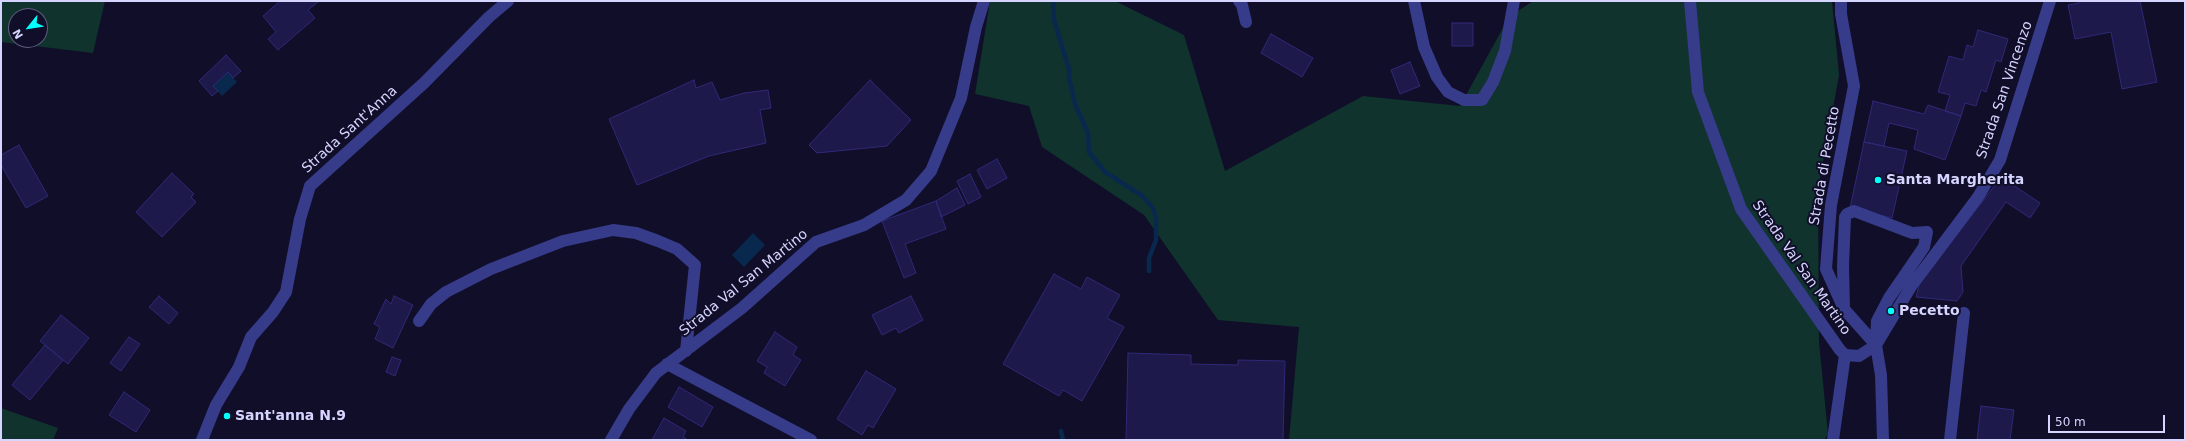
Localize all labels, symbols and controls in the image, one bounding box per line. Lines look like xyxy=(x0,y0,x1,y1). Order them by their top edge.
north arrow xyxy=(8,8,48,48)
street label: Strada San Vincenzo xyxy=(1974,19,2036,161)
text: N xyxy=(10,27,26,41)
street label: Strada Sant'Anna xyxy=(299,83,401,177)
street label: Strada di Pecetto xyxy=(1806,105,1844,227)
place label: Santa Margherita xyxy=(1886,172,2024,188)
marker: Santa Margherita xyxy=(1873,175,1883,185)
street label: Strada Val San Martino xyxy=(1748,198,1854,338)
street label: Strada Val San Martino xyxy=(677,226,811,340)
place label: Pecetto xyxy=(1899,303,1960,319)
marker: Pecetto xyxy=(1886,306,1896,316)
scale bar xyxy=(2050,407,2167,433)
place label: Sant'anna N.9 xyxy=(235,408,346,424)
marker: Sant'anna N.9 xyxy=(222,411,232,421)
text: 50 m xyxy=(2055,415,2086,429)

